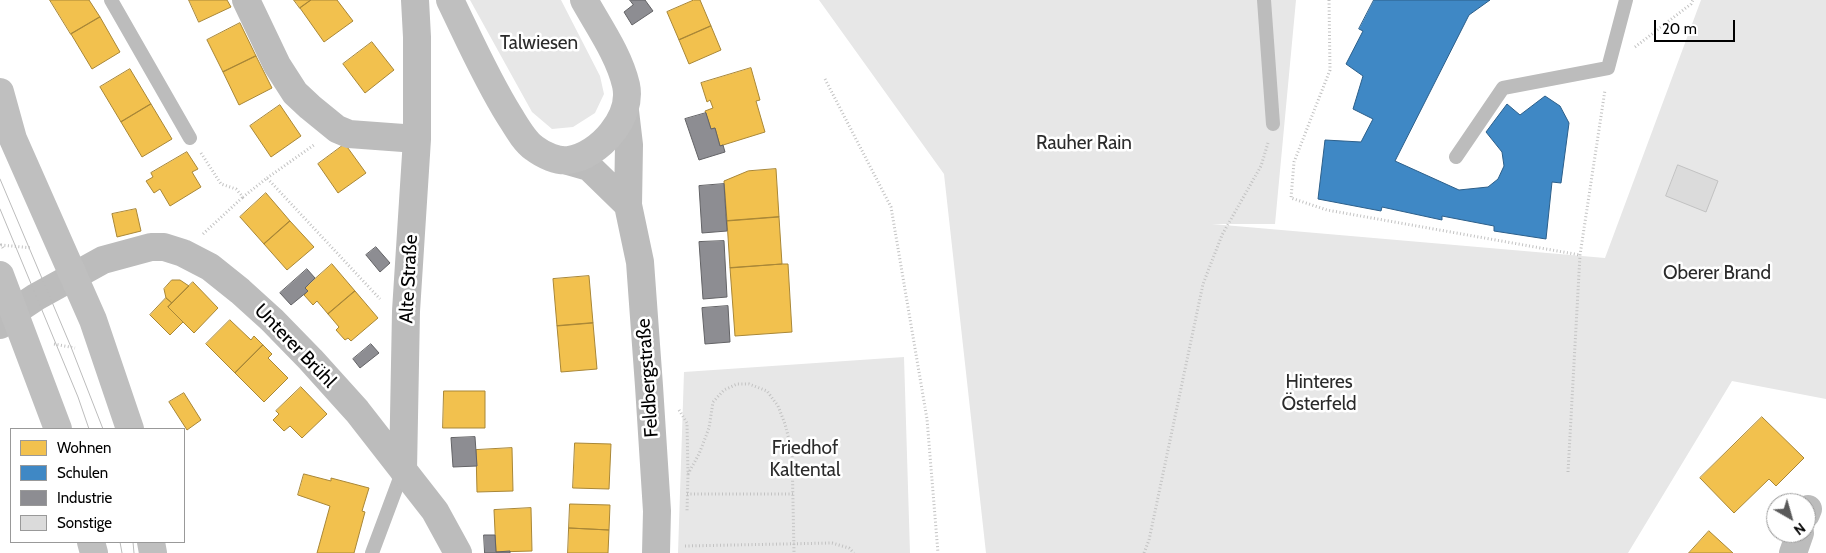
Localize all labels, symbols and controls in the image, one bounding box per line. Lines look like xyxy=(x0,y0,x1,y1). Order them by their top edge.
scale bar xyxy=(1656,10,1737,42)
text: 20 m xyxy=(1662,20,1697,38)
park label: Talwiesen xyxy=(500,32,578,54)
park label: Rauher Rain xyxy=(1036,132,1132,154)
street label: Alte Straße xyxy=(395,234,423,324)
park label: Oberer Brand xyxy=(1663,262,1771,284)
street label: Unterer Brühl xyxy=(249,299,341,393)
street label: Feldbergstraße xyxy=(632,318,664,438)
park label: Hinteres Österfeld xyxy=(1281,371,1357,415)
legend xyxy=(10,428,185,543)
park label: Friedhof Kaltental xyxy=(770,437,840,481)
text: Wohnen xyxy=(57,439,111,457)
text: Schulen xyxy=(57,464,108,482)
text: Industrie xyxy=(57,489,112,507)
north arrow xyxy=(1766,493,1816,543)
text: Sonstige xyxy=(57,514,112,532)
text: N xyxy=(1790,519,1809,539)

